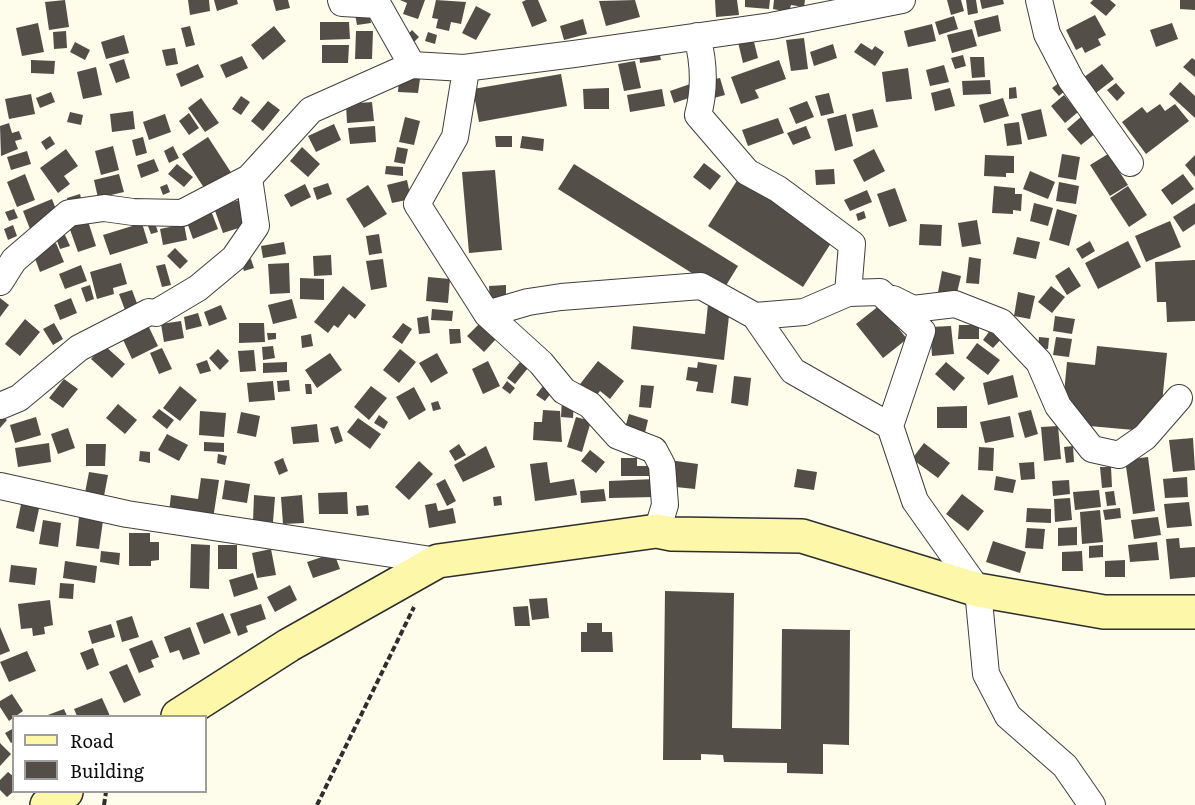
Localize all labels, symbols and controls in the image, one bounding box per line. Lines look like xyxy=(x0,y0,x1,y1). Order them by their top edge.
legend xyxy=(12,715,207,793)
text: Road xyxy=(70,727,114,754)
text: Building xyxy=(70,757,144,784)

